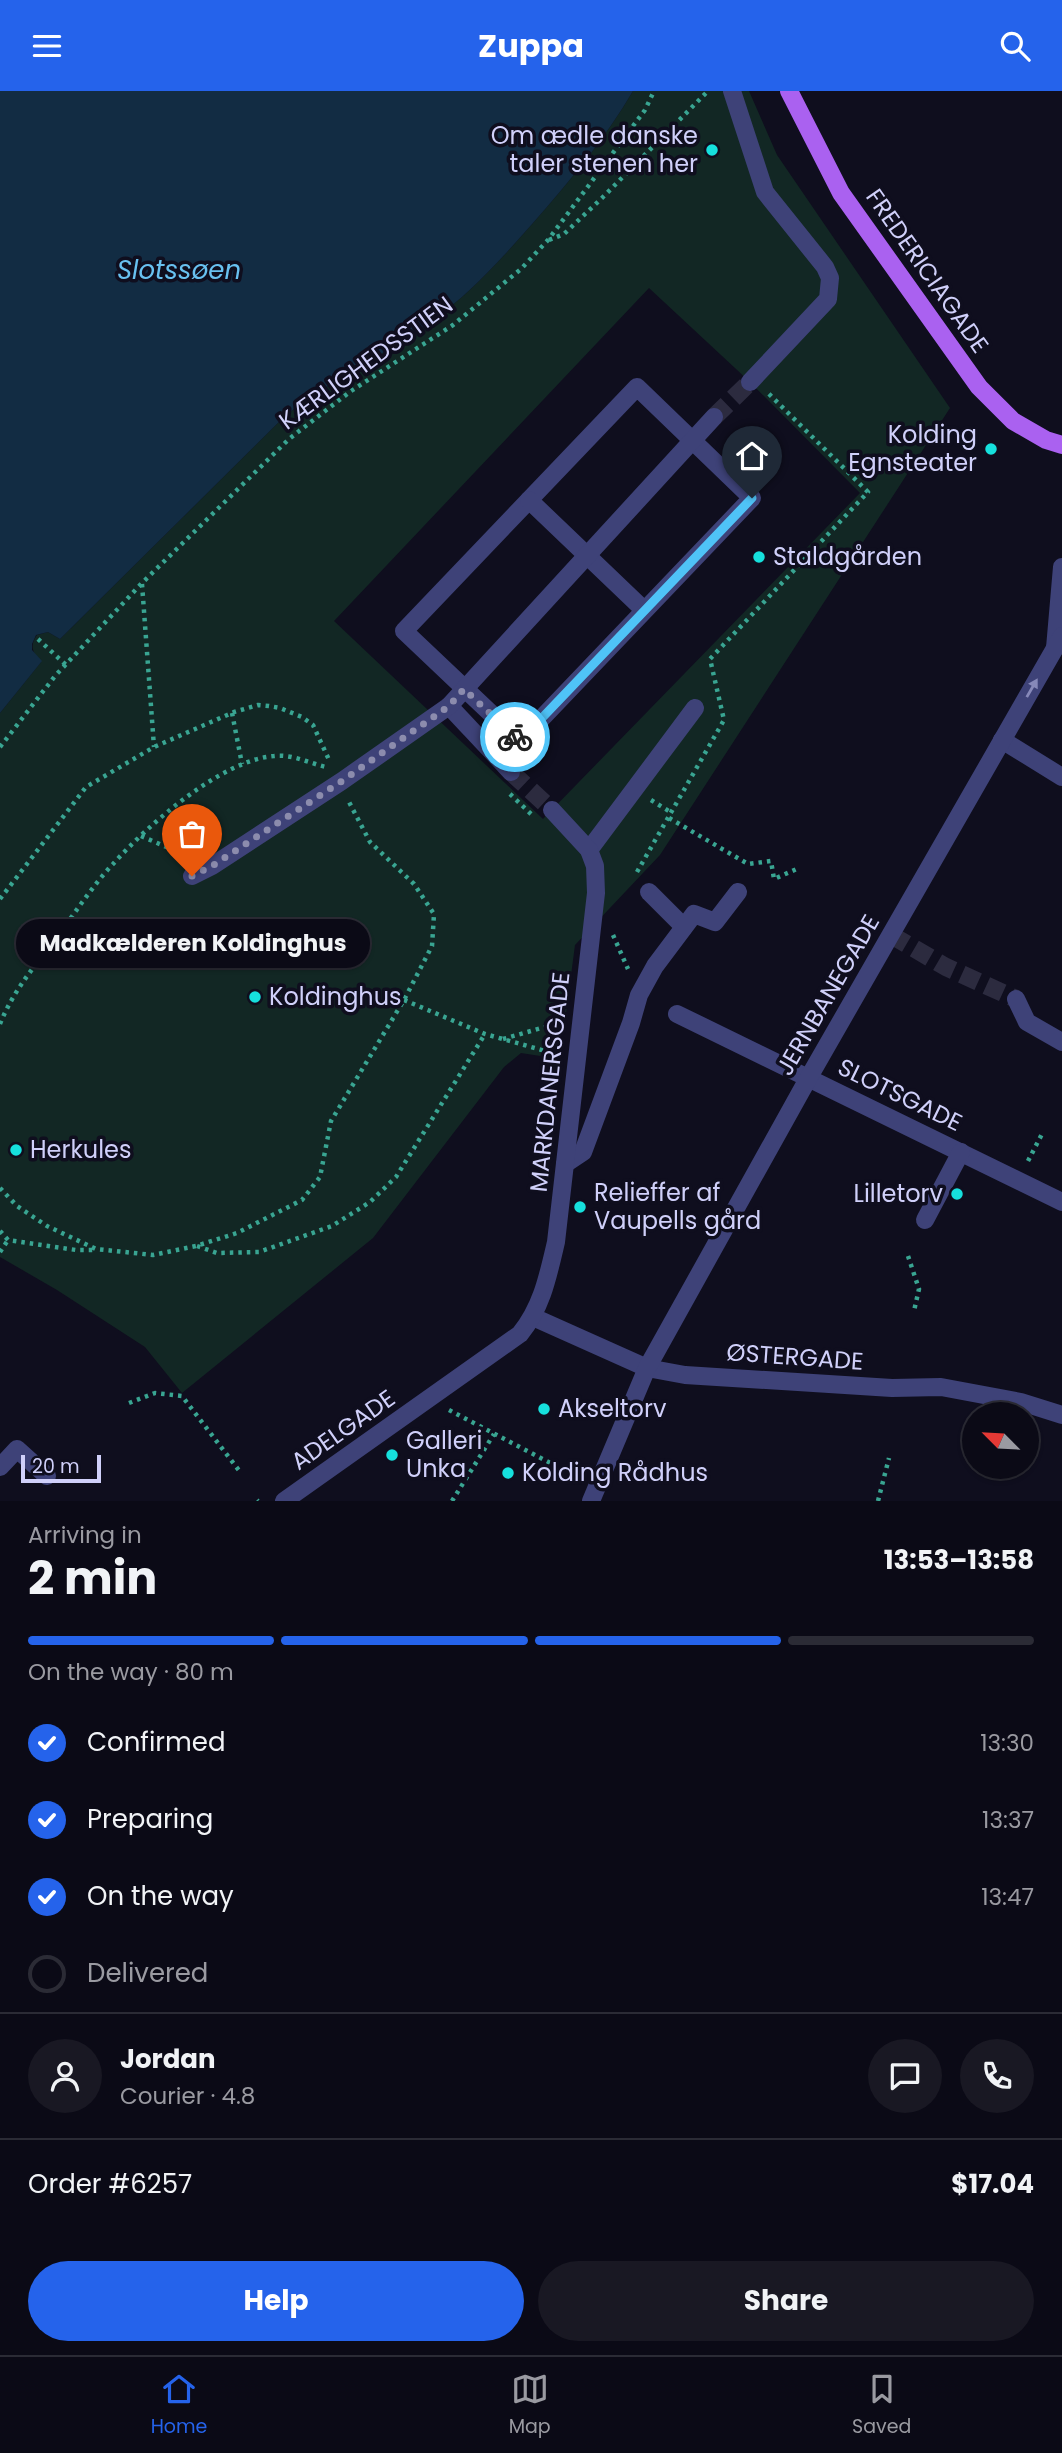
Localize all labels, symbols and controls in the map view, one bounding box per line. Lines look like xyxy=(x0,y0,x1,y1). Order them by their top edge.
text: Zuppa xyxy=(478,23,584,68)
icon: menu xyxy=(28,27,66,65)
icon: search xyxy=(996,27,1034,65)
place label: Om ædle danske taler stenen her xyxy=(491,119,698,180)
marker: Om ædle danske taler stenen her xyxy=(704,142,720,158)
street label: FREDERICIAGADE xyxy=(858,182,996,359)
water label: Slotssøen xyxy=(117,252,241,288)
street label: KÆRLIGHEDSSTIEN xyxy=(272,288,459,437)
place label: Kolding Egnsteater xyxy=(848,418,977,479)
pin xyxy=(722,426,782,498)
icon: home xyxy=(733,437,771,475)
marker: Kolding Egnsteater xyxy=(983,441,999,457)
place label: Staldgården xyxy=(773,540,922,573)
marker: Staldgården xyxy=(751,549,767,565)
one-way arrow xyxy=(1026,678,1038,698)
courier xyxy=(480,702,550,772)
icon: bike xyxy=(496,718,534,756)
pin xyxy=(162,804,222,876)
icon: bag xyxy=(173,815,211,853)
street label: JERNBANEGADE xyxy=(768,908,887,1081)
callout: Madkælderen Koldinghus xyxy=(15,918,369,967)
text: Madkælderen Koldinghus xyxy=(40,927,346,959)
street label: MARKDANERSGADE xyxy=(522,970,577,1194)
place label: Koldinghus xyxy=(269,980,402,1013)
marker: Koldinghus xyxy=(247,989,263,1005)
street label: SLOTSGADE xyxy=(833,1050,968,1139)
place label: Herkules xyxy=(30,1133,131,1166)
marker: Herkules xyxy=(8,1142,24,1158)
place label: Relieffer af Vaupells gård xyxy=(594,1176,761,1237)
place label: Lilletorv xyxy=(854,1177,944,1210)
marker: Lilletorv xyxy=(949,1186,965,1202)
marker: Relieffer af Vaupells gård xyxy=(572,1199,588,1215)
street label: ØSTERGADE xyxy=(726,1335,865,1378)
street label: ADELGADE xyxy=(284,1382,401,1478)
place label: Akseltorv xyxy=(558,1392,667,1425)
marker: Akseltorv xyxy=(536,1401,552,1417)
north arrow xyxy=(962,1402,1040,1479)
map controls xyxy=(962,1402,1039,1479)
place label: Galleri Unka xyxy=(406,1424,482,1485)
marker: Galleri Unka xyxy=(384,1447,400,1463)
scale bar xyxy=(21,1452,102,1484)
text: 20 m xyxy=(32,1453,80,1480)
place label: Kolding Rådhus xyxy=(522,1456,708,1489)
marker: Kolding Rådhus xyxy=(500,1465,516,1481)
text: Arriving in xyxy=(28,1519,142,1551)
text: 13:53–13:58 xyxy=(884,1542,1034,1578)
text: 2 min xyxy=(28,1546,157,1610)
text: On the way · 80 m xyxy=(28,1656,234,1688)
icon: check xyxy=(28,1724,66,1762)
text: Confirmed xyxy=(87,1724,225,1760)
text: 13:30 xyxy=(980,1727,1034,1759)
icon: check xyxy=(28,1801,66,1839)
text: Preparing xyxy=(87,1801,213,1837)
text: 13:37 xyxy=(982,1804,1034,1836)
icon: check xyxy=(28,1878,66,1916)
text: On the way xyxy=(87,1878,234,1914)
text: 13:47 xyxy=(981,1881,1034,1913)
text: Delivered xyxy=(87,1955,208,1991)
button: person xyxy=(28,2039,102,2113)
button: chat xyxy=(868,2039,942,2113)
button: phone xyxy=(960,2039,1034,2113)
text: Jordan xyxy=(120,2041,216,2077)
text: Courier · 4.8 xyxy=(120,2080,255,2112)
text: Order #6257 xyxy=(28,2166,192,2202)
text: $17.04 xyxy=(951,2166,1034,2202)
button: Help xyxy=(28,2261,524,2341)
button: Share xyxy=(538,2261,1034,2341)
tab: Home xyxy=(151,2370,207,2441)
tab: Map xyxy=(509,2370,551,2441)
tab: Saved xyxy=(852,2370,911,2441)

